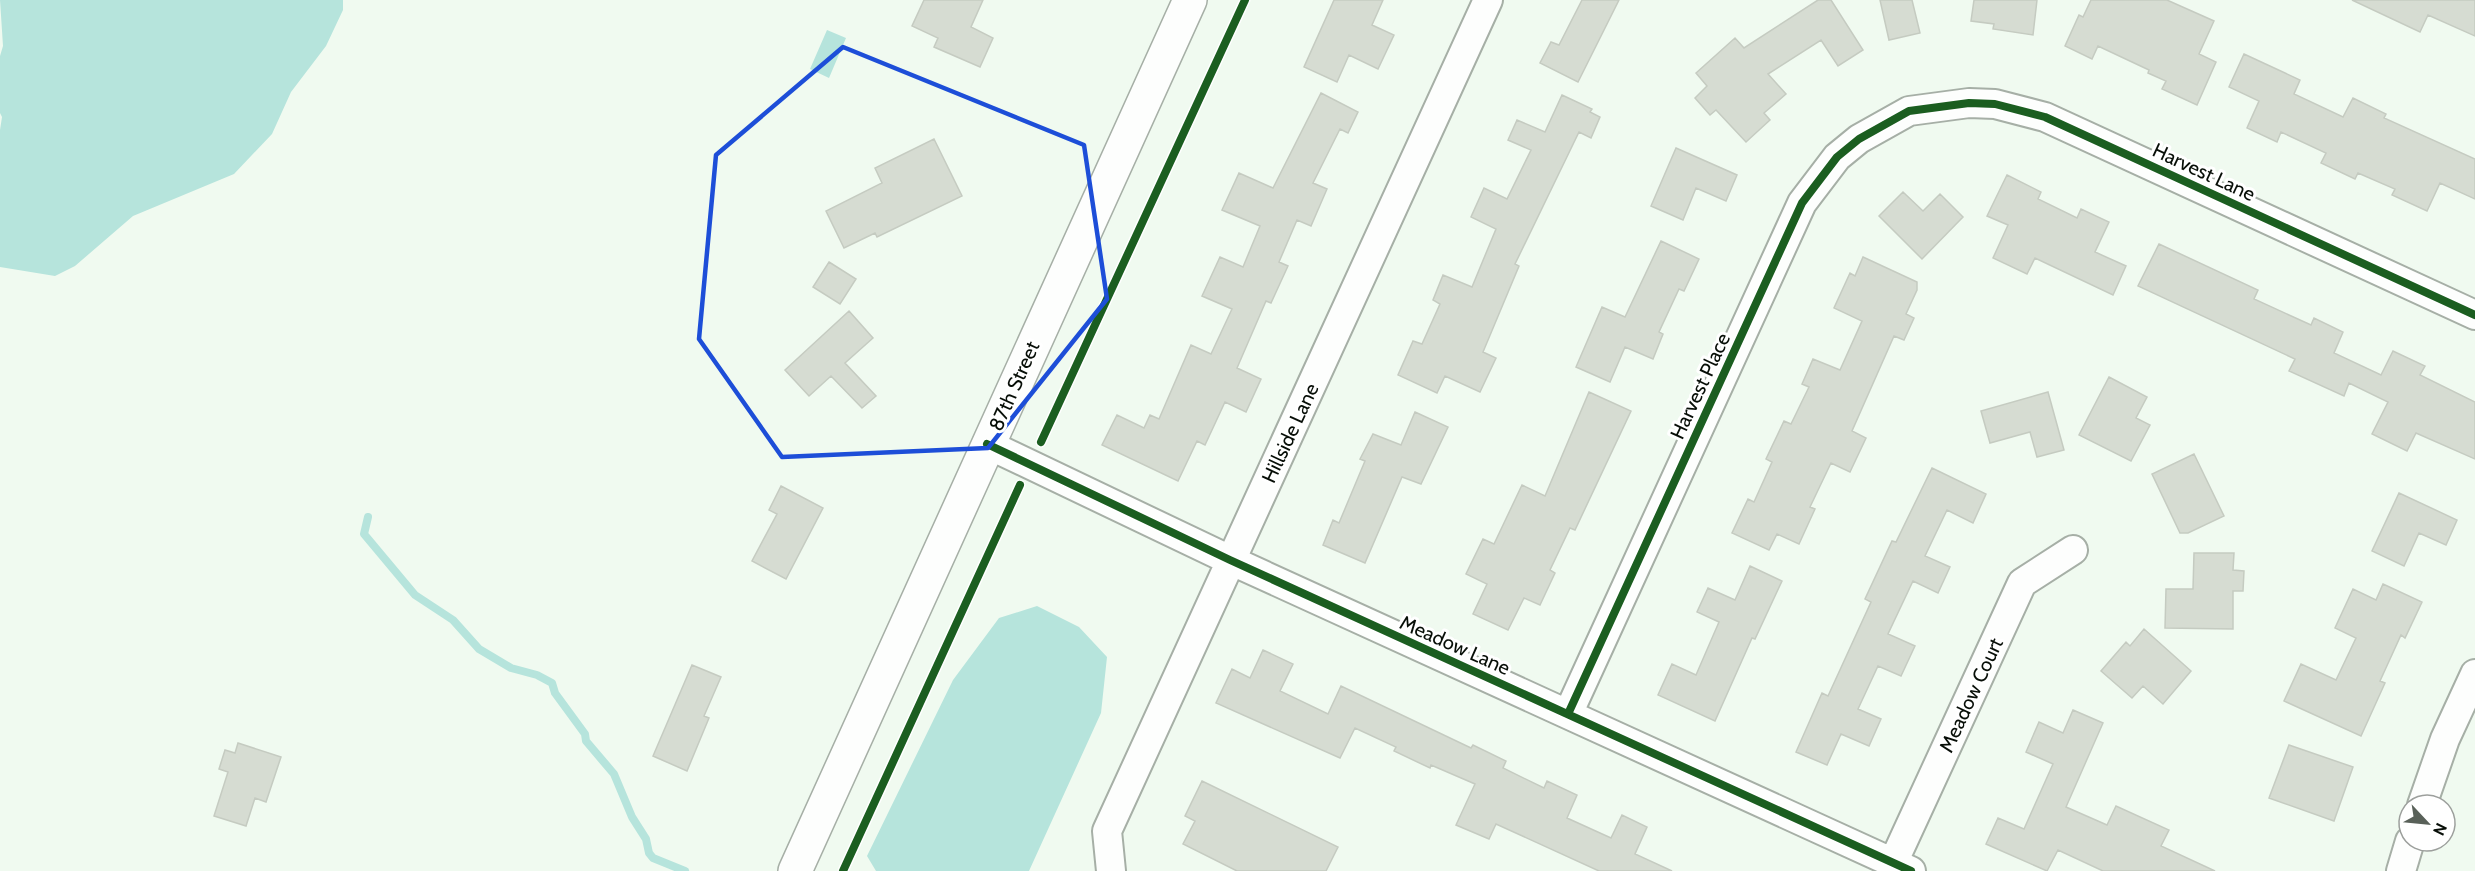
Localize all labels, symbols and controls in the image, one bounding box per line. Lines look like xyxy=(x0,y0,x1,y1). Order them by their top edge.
street label: Harvest Lane xyxy=(2149,138,2259,206)
street label: Harvest Place xyxy=(1665,329,1735,443)
street label: 87th Street xyxy=(984,337,1045,435)
street label: Hillside Lane xyxy=(1257,379,1323,487)
street label: Meadow Lane xyxy=(1396,610,1514,680)
street label: Meadow Court xyxy=(1934,634,2008,756)
north arrow xyxy=(2397,793,2457,853)
text: N xyxy=(2429,820,2451,839)

